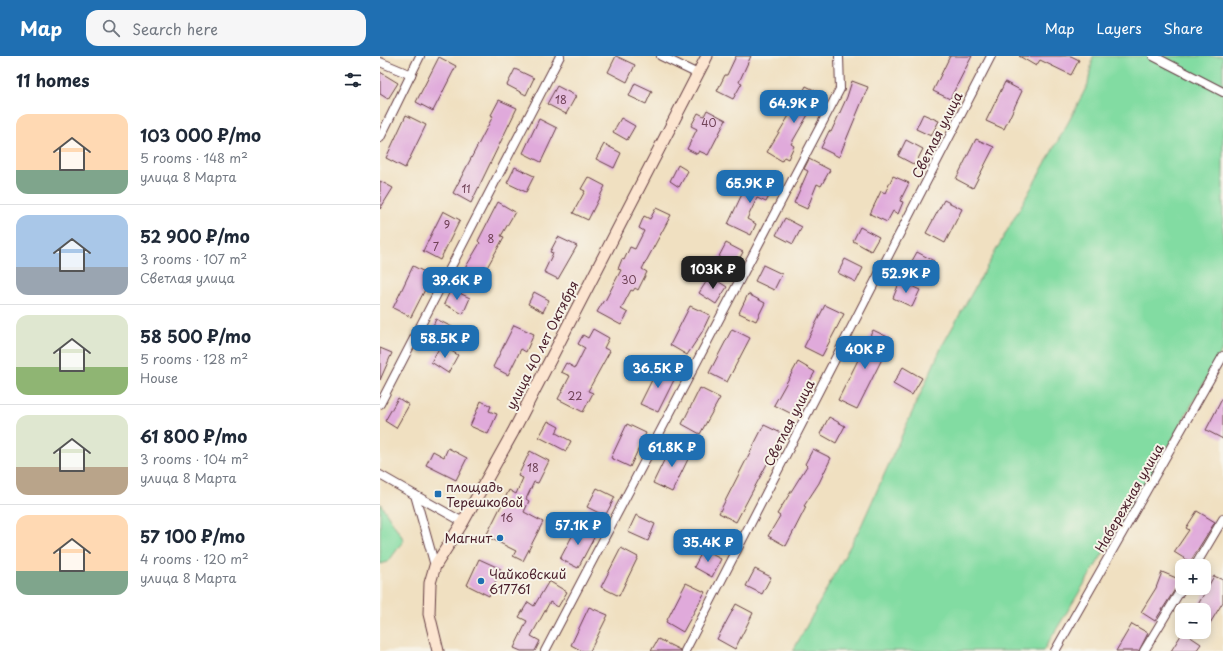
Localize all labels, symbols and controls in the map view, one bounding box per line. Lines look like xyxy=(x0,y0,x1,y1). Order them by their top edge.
search box xyxy=(86,10,366,46)
text: Map xyxy=(20,14,62,42)
icon: search xyxy=(100,17,122,39)
text: Search here xyxy=(132,17,218,40)
text: Map xyxy=(1045,18,1075,39)
text: Layers xyxy=(1097,18,1142,39)
text: Share xyxy=(1164,18,1203,39)
text: 11 homes xyxy=(16,67,90,93)
icon: filters xyxy=(342,69,364,91)
street label: Светлая улица xyxy=(907,88,967,181)
pin: 64.9K ₽ xyxy=(757,90,831,124)
house number: 18 xyxy=(555,91,567,108)
text: 64.9K ₽ xyxy=(769,93,819,112)
house number: 40 xyxy=(701,114,717,131)
text: 103 000 ₽/mo xyxy=(140,122,261,148)
icon: home xyxy=(48,130,96,178)
text: 5 rooms · 148 m² xyxy=(140,148,248,167)
text: улица 8 Марта xyxy=(140,167,236,186)
pin: 65.9K ₽ xyxy=(713,170,787,204)
text: 65.9K ₽ xyxy=(725,173,775,192)
house number: 11 xyxy=(461,180,471,197)
house number: 9 xyxy=(444,216,450,233)
text: 52 900 ₽/mo xyxy=(140,223,250,249)
house number: 8 xyxy=(488,230,495,247)
icon: home xyxy=(48,231,96,279)
house number: 7 xyxy=(433,238,439,255)
text: 3 rooms · 107 m² xyxy=(140,249,247,268)
pin: 103K ₽ xyxy=(680,256,746,290)
text: 103K ₽ xyxy=(690,259,736,278)
pin: 52.9K ₽ xyxy=(869,260,943,294)
text: 52.9K ₽ xyxy=(881,263,931,282)
pin: 39.6K ₽ xyxy=(420,267,494,301)
text: Светлая улица xyxy=(140,268,235,287)
text: 39.6K ₽ xyxy=(432,270,482,289)
house number: 30 xyxy=(621,271,637,288)
street label: улица 40 лет Октября xyxy=(501,277,582,413)
text: 58 500 ₽/mo xyxy=(140,323,251,349)
pin: 58.5K ₽ xyxy=(408,325,482,359)
text: 58.5K ₽ xyxy=(420,328,470,347)
icon: home xyxy=(48,331,96,379)
pin: 40K ₽ xyxy=(837,336,893,370)
text: 40K ₽ xyxy=(845,339,885,358)
text: 5 rooms · 128 m² xyxy=(140,349,248,368)
pin: 36.5K ₽ xyxy=(621,355,695,389)
text: 36.5K ₽ xyxy=(633,358,683,377)
text: House xyxy=(140,368,178,387)
street label: Светлая улица xyxy=(759,376,819,469)
house number: 22 xyxy=(568,387,582,404)
text: 61 800 ₽/mo xyxy=(140,423,247,449)
icon: home xyxy=(48,431,96,479)
pin: 61.8K ₽ xyxy=(635,434,709,468)
text: 61.8K ₽ xyxy=(648,437,696,456)
street label: Набережная улица xyxy=(1090,439,1168,556)
text: 3 rooms · 104 m² xyxy=(140,449,249,468)
house number: 18 xyxy=(527,459,539,476)
text: улица 8 Марта xyxy=(140,468,236,487)
place label: площадь Терешковой xyxy=(446,477,523,511)
marker: площадь Терешковой xyxy=(433,489,443,499)
house number: 16 xyxy=(501,509,514,526)
pin: 57.1K ₽ xyxy=(541,512,615,546)
text: 57.1K ₽ xyxy=(555,515,601,534)
text: 57 100 ₽/mo xyxy=(140,523,245,549)
place label: Магнит xyxy=(444,528,493,547)
pin: 35.4K ₽ xyxy=(671,529,745,563)
icon: home xyxy=(48,531,96,579)
text: 35.4K ₽ xyxy=(683,532,733,551)
marker: Магнит xyxy=(495,533,505,543)
text: 4 rooms · 120 m² xyxy=(140,549,249,568)
map controls xyxy=(1175,559,1211,639)
button: + xyxy=(1175,559,1211,595)
place label: Чайковский 617761 xyxy=(489,564,566,598)
text: улица 8 Марта xyxy=(140,568,236,587)
marker: Чайковский 617761 xyxy=(476,576,486,586)
button: − xyxy=(1175,603,1211,639)

